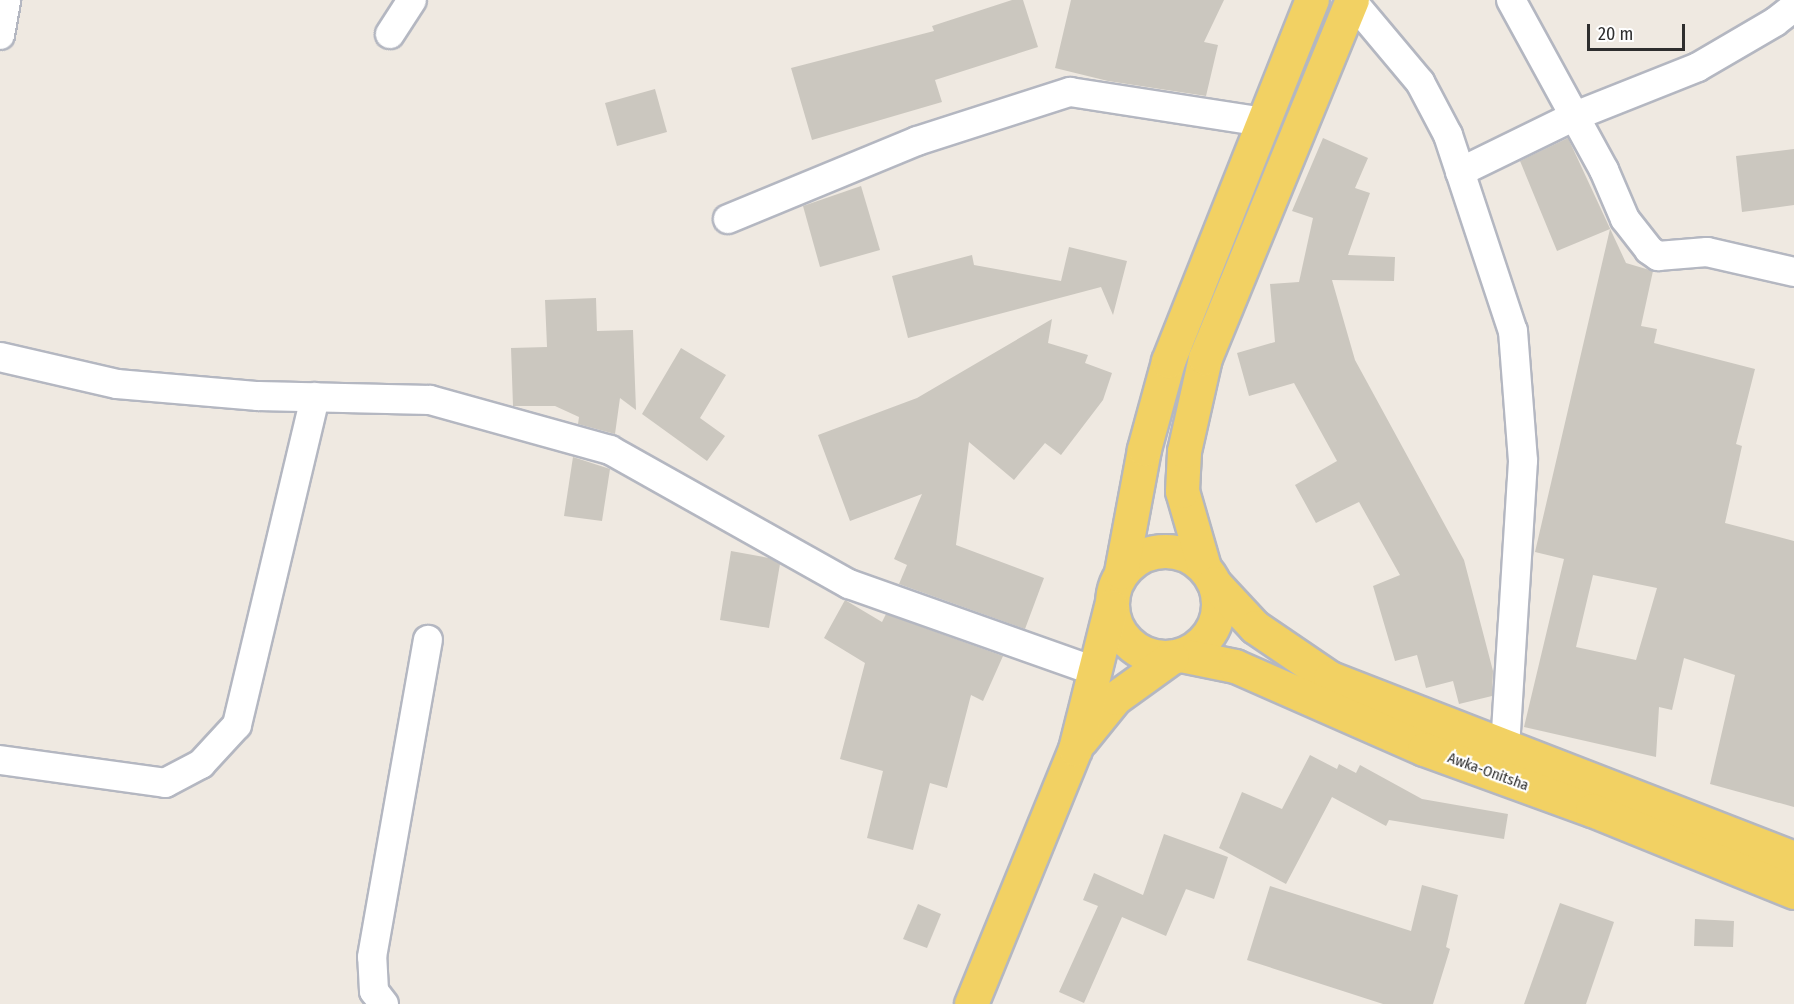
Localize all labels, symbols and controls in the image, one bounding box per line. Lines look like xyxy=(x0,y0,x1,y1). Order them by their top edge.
scale bar xyxy=(1590,12,1688,50)
text: 20 m xyxy=(1598,23,1633,45)
street label: Awka-Onitsha xyxy=(1445,749,1531,795)

